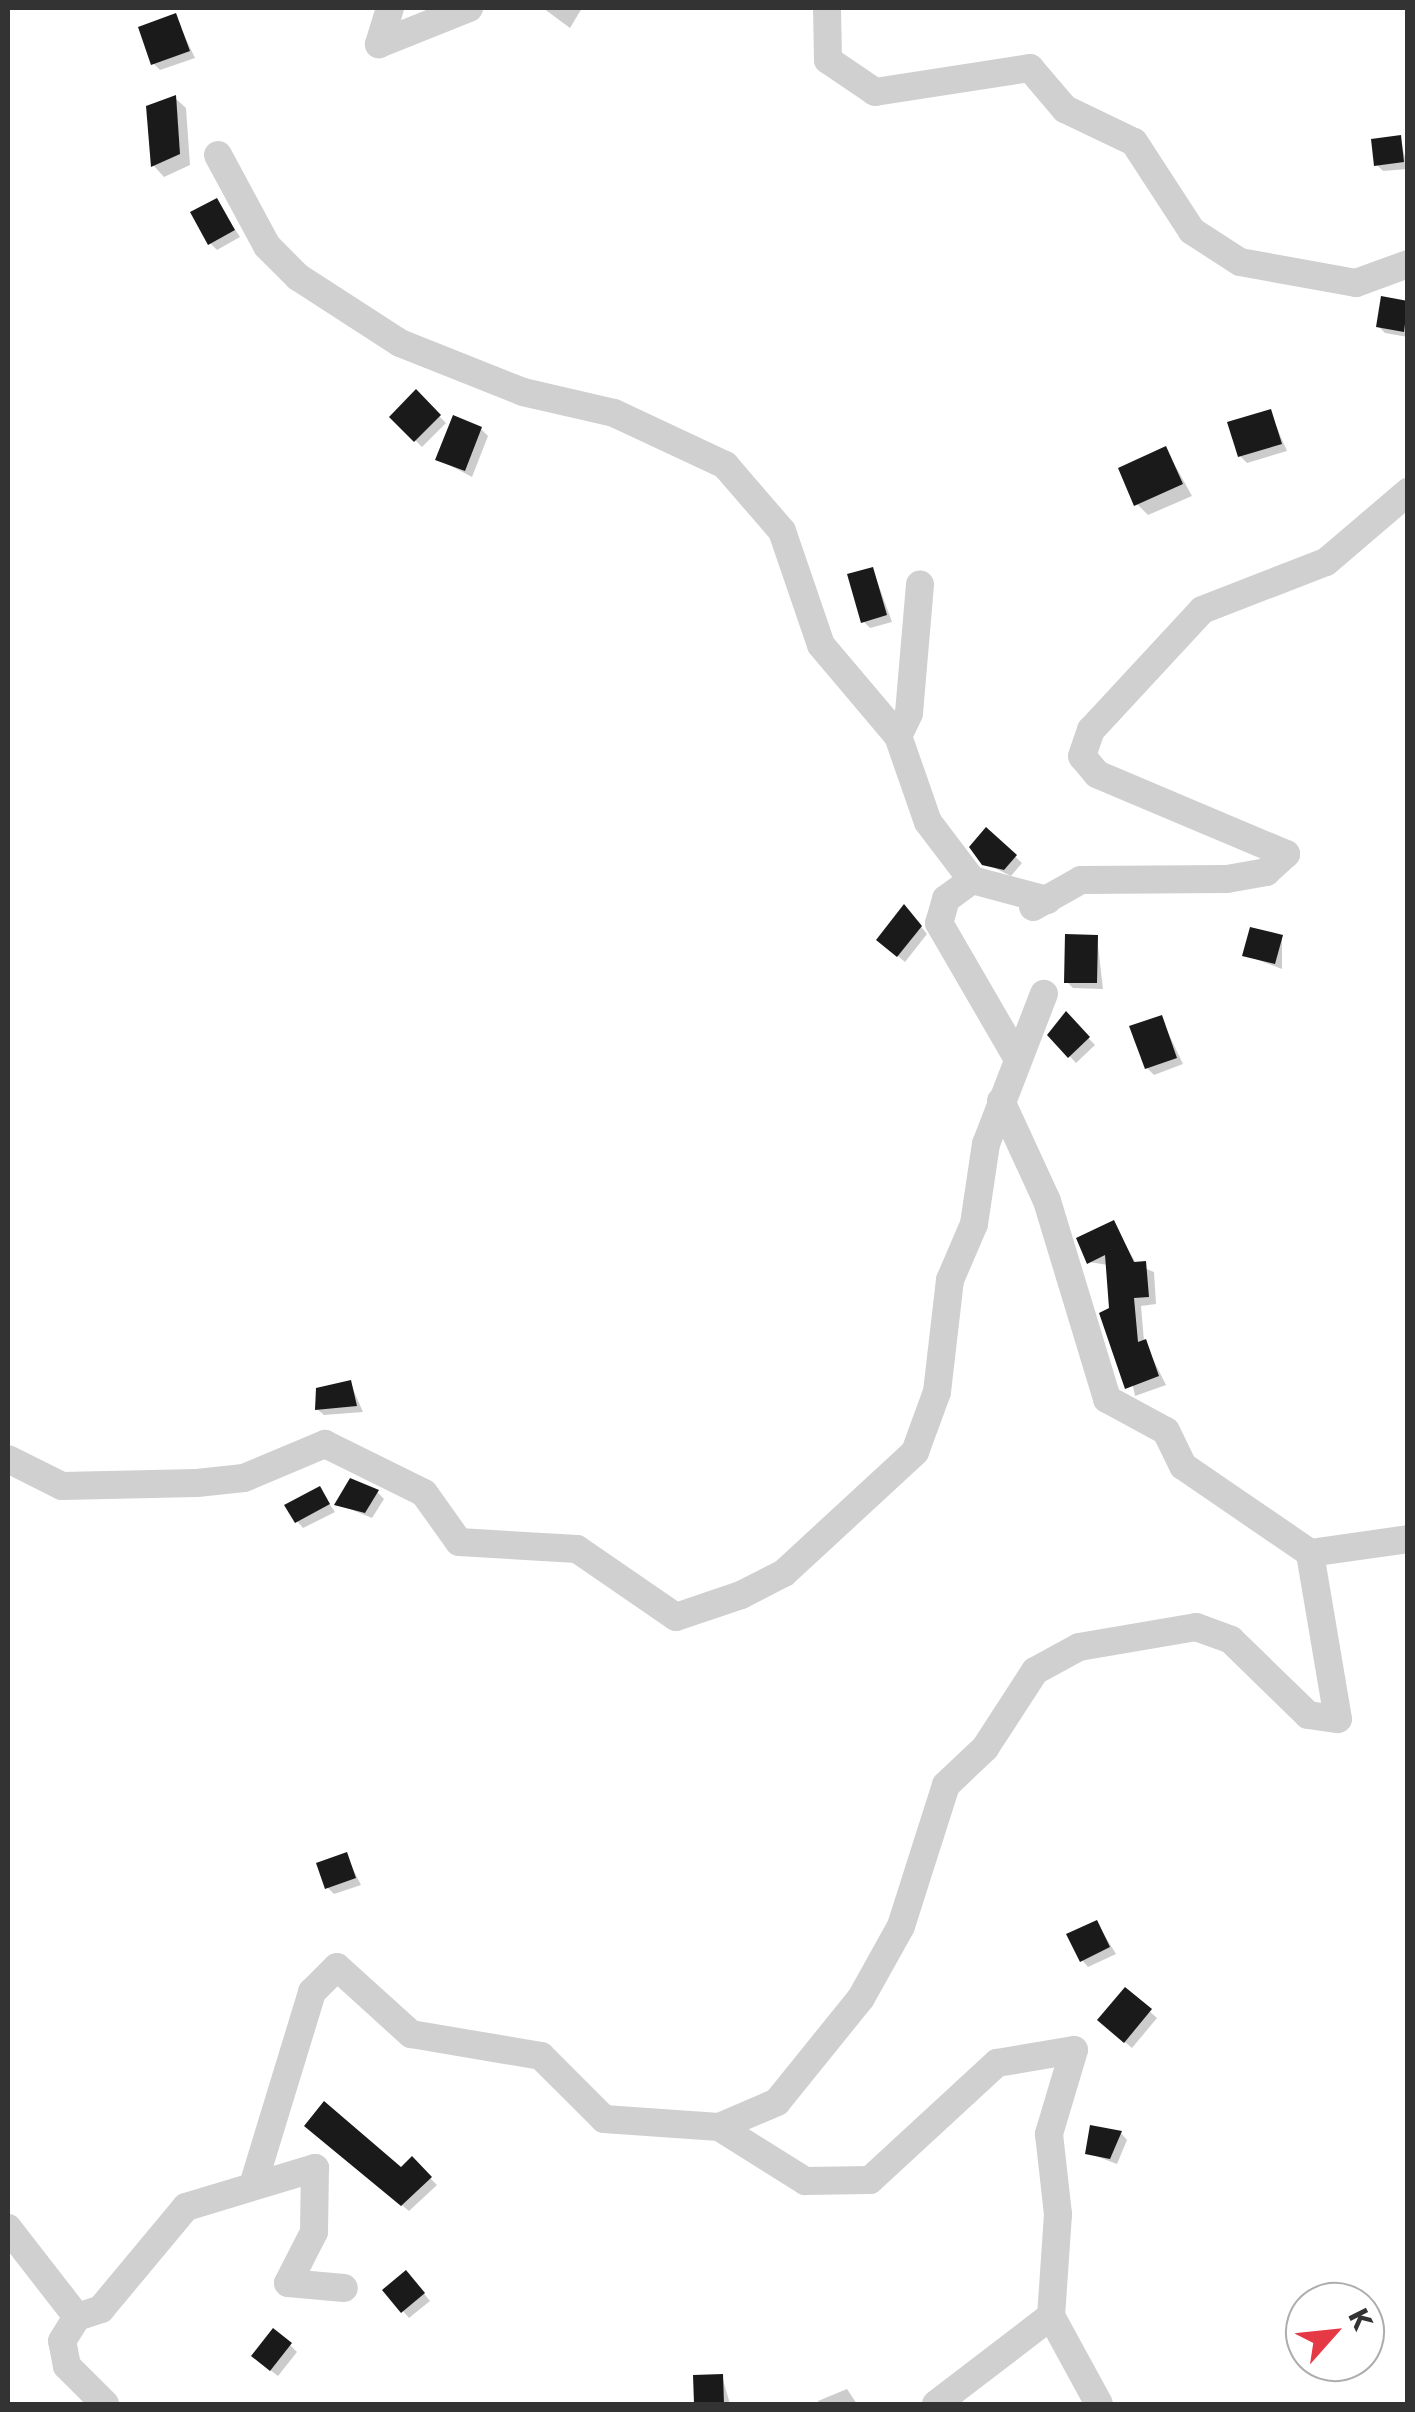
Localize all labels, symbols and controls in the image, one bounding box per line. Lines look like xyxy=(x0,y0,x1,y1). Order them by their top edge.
north arrow xyxy=(1285,2282,1385,2382)
text: K xyxy=(1338,2301,1383,2337)

